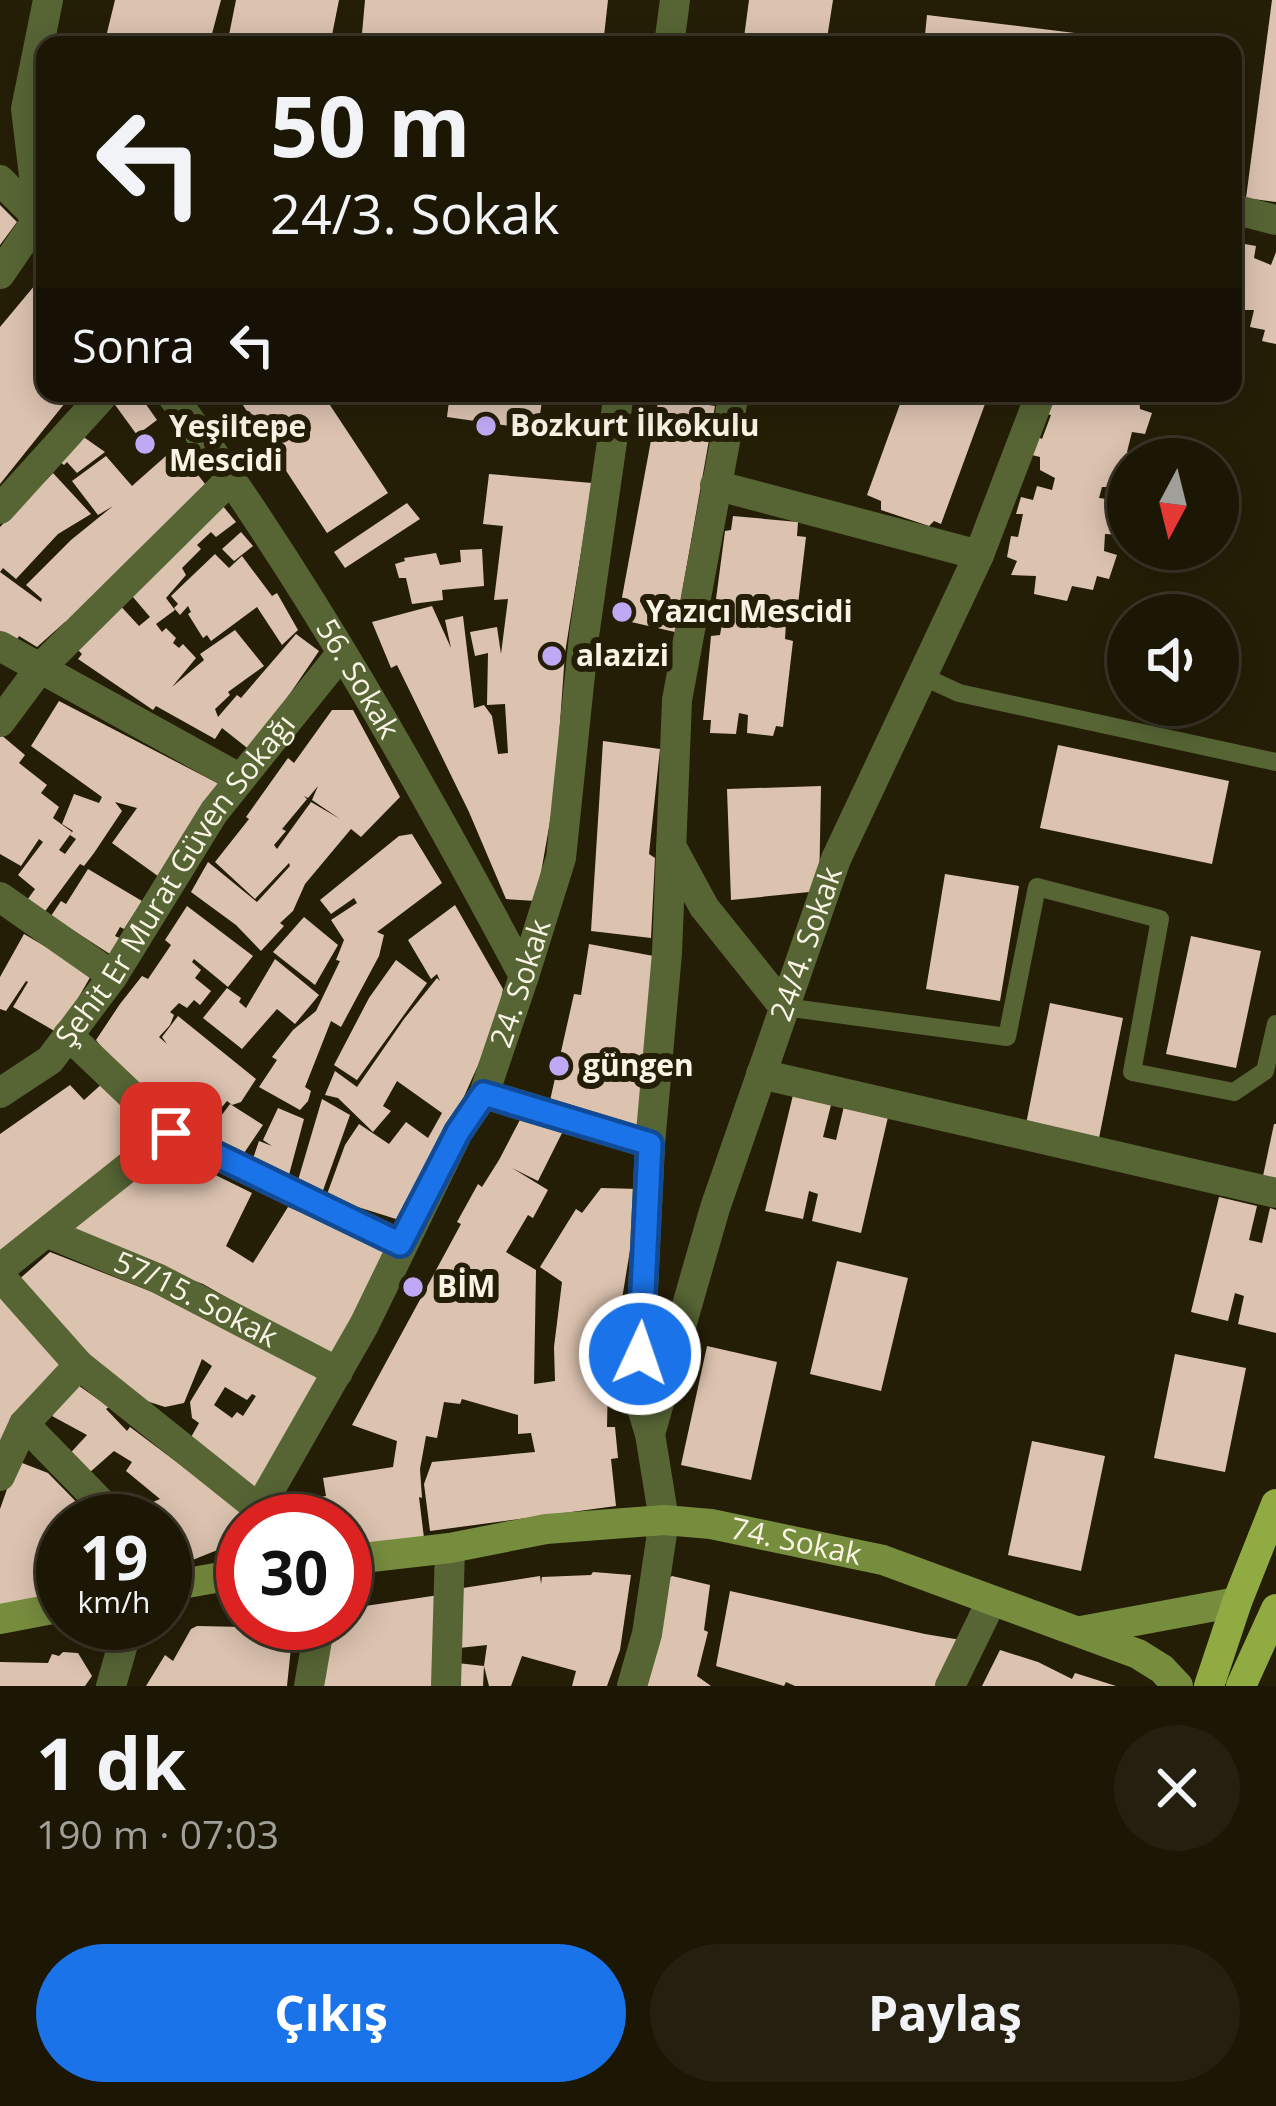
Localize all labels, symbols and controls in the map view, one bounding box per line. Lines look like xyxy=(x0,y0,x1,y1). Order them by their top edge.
text: 50 m xyxy=(270,67,470,182)
icon: left xyxy=(72,84,228,240)
text: 24/3. Sokak xyxy=(270,176,560,250)
icon: left xyxy=(219,312,285,378)
text: Sonra xyxy=(72,315,195,376)
place label: Bozkurt İlkokulu xyxy=(510,404,760,445)
place label: Yeşiltepe Mescidi xyxy=(169,405,306,480)
marker: Bozkurt İlkokulu xyxy=(473,413,499,439)
marker: Yeşiltepe Mescidi xyxy=(132,431,158,457)
north arrow xyxy=(1107,438,1239,570)
map controls xyxy=(1107,438,1239,726)
place label: Yazıcı Mescidi xyxy=(646,590,853,631)
button: sound xyxy=(1107,594,1239,726)
marker: Yazıcı Mescidi xyxy=(609,599,635,625)
street label: 56. Sokak xyxy=(307,610,411,746)
place label: alazizi xyxy=(576,634,669,675)
marker: alazizi xyxy=(539,643,565,669)
street label: Şehit Er Murat Güven Sokağı xyxy=(45,705,304,1055)
street label: 24/4. Sokak xyxy=(759,861,851,1026)
street label: 24. Sokak xyxy=(479,914,560,1053)
place label: güngen xyxy=(583,1044,694,1085)
marker: güngen xyxy=(546,1053,572,1079)
pin xyxy=(120,1082,222,1184)
icon: arrive xyxy=(138,1100,204,1166)
street label: 57/15. Sokak xyxy=(108,1241,285,1356)
place label: BİM xyxy=(437,1265,495,1306)
marker: BİM xyxy=(400,1274,426,1300)
position arrow xyxy=(577,1291,703,1417)
speed limit sign: 30 xyxy=(216,1494,372,1650)
street label: 74. Sokak xyxy=(727,1507,866,1574)
text: 19 xyxy=(80,1516,148,1598)
text: km/h xyxy=(78,1581,150,1622)
text: 1 dk xyxy=(36,1713,186,1811)
button: close xyxy=(1114,1725,1240,1851)
text: 190 m · 07:03 xyxy=(36,1807,279,1860)
button: Çıkış xyxy=(36,1944,626,2082)
button: Paylaş xyxy=(650,1944,1240,2082)

